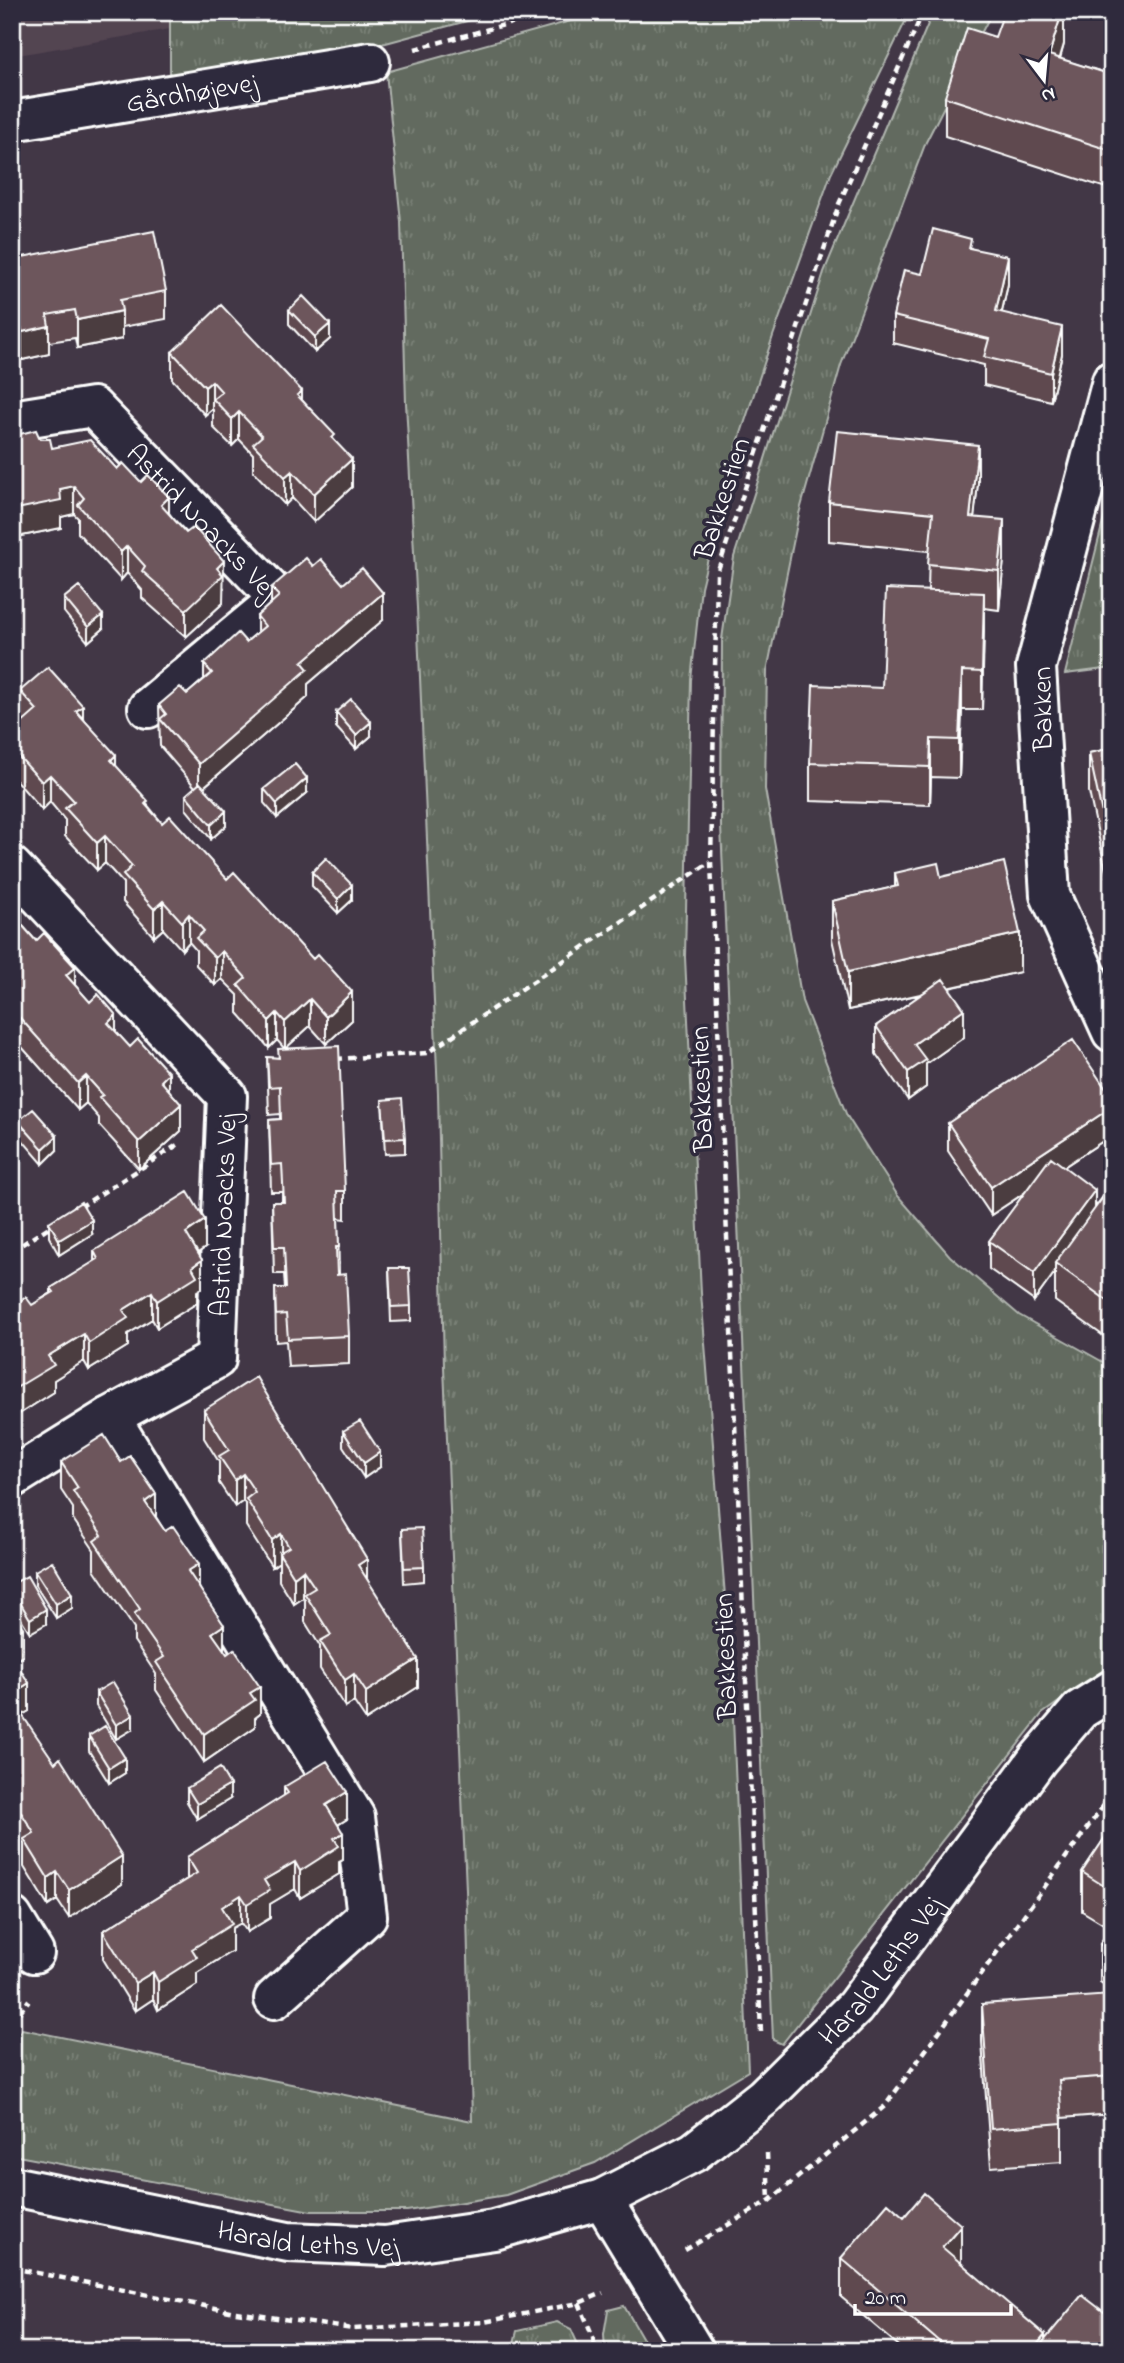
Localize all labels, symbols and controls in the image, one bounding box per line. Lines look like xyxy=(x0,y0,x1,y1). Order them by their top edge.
north arrow xyxy=(1009,46,1078,116)
street label: Gårdhøjevej xyxy=(123,64,262,126)
text: N xyxy=(1038,79,1058,109)
street label: Bakkestien xyxy=(685,433,763,566)
street label: Astrid Noacks Vej xyxy=(115,436,287,611)
street label: Bakken xyxy=(1023,666,1066,753)
street label: Bakkestien xyxy=(681,1025,726,1154)
street label: Astrid Noacks Vej xyxy=(201,1111,250,1317)
street label: Bakkestien xyxy=(705,1592,750,1721)
street label: Harald Leths Vej xyxy=(810,1887,955,2056)
street label: Harald Leths Vej xyxy=(214,2211,403,2271)
scale bar xyxy=(855,2272,1010,2316)
text: 20 m xyxy=(865,2284,906,2314)

